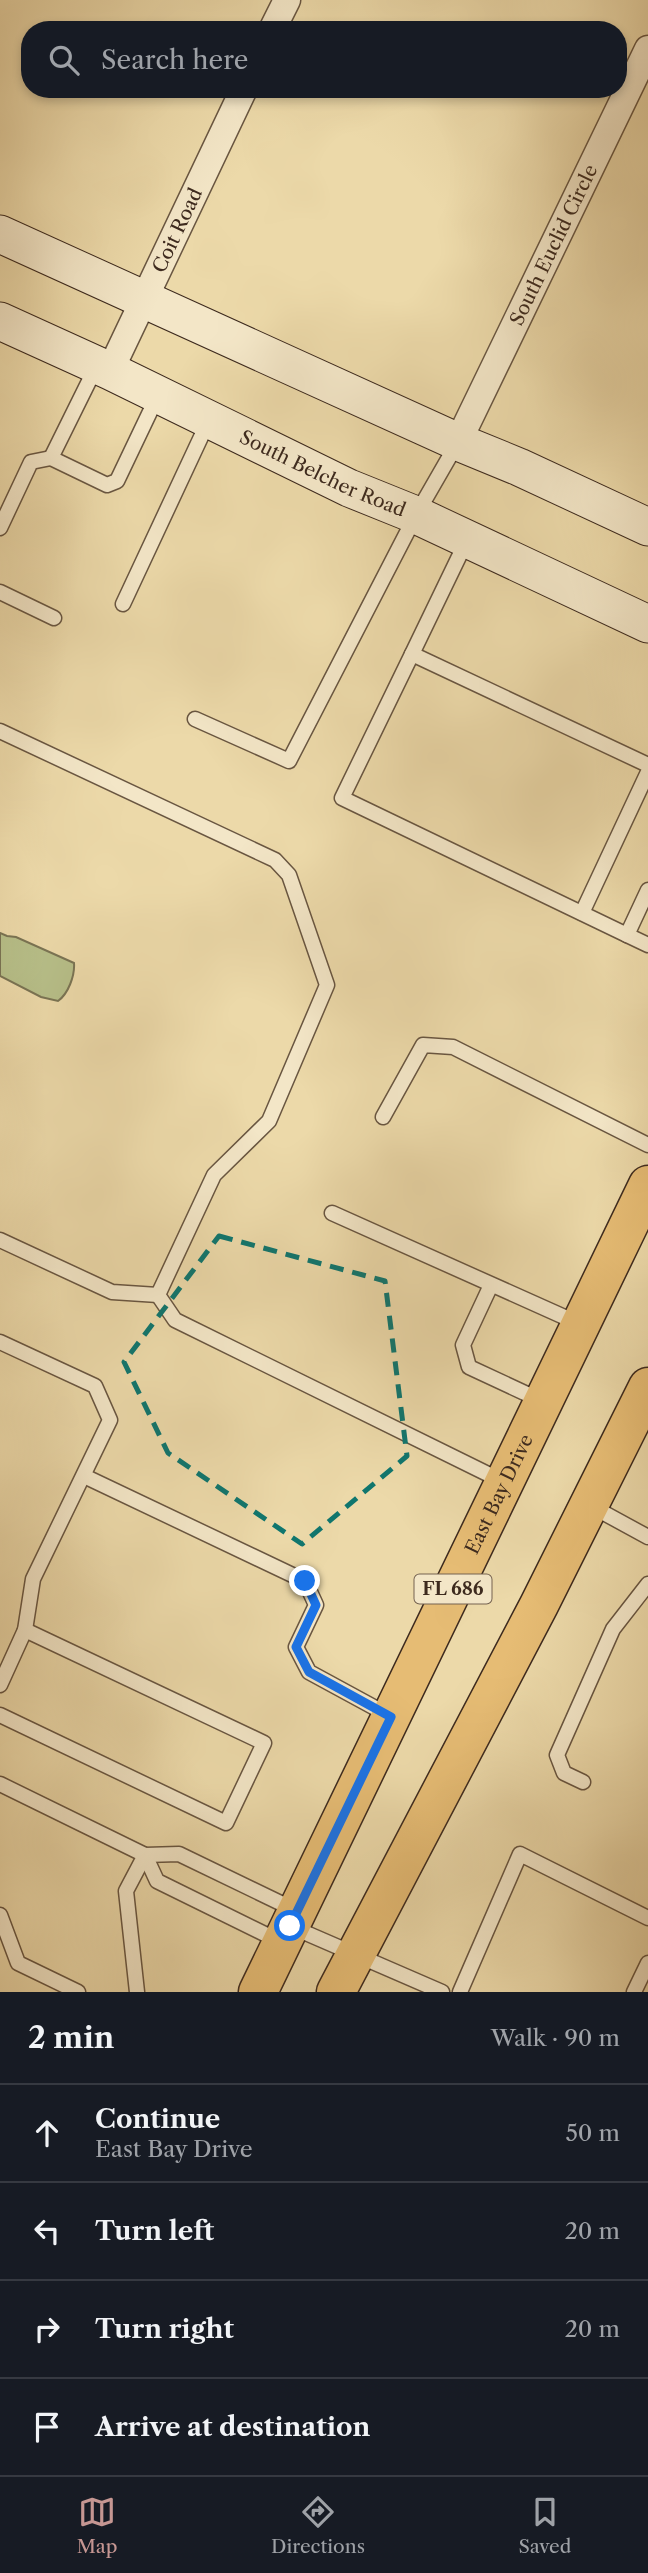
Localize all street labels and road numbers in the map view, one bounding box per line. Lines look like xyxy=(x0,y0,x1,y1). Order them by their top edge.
street label: South Euclid Circle xyxy=(505,161,602,329)
street label: Coit Road xyxy=(147,184,207,276)
street label: South Belcher Road xyxy=(236,425,410,521)
street label: East Bay Drive xyxy=(460,1430,537,1558)
road number: FL 686 xyxy=(414,1574,491,1604)

